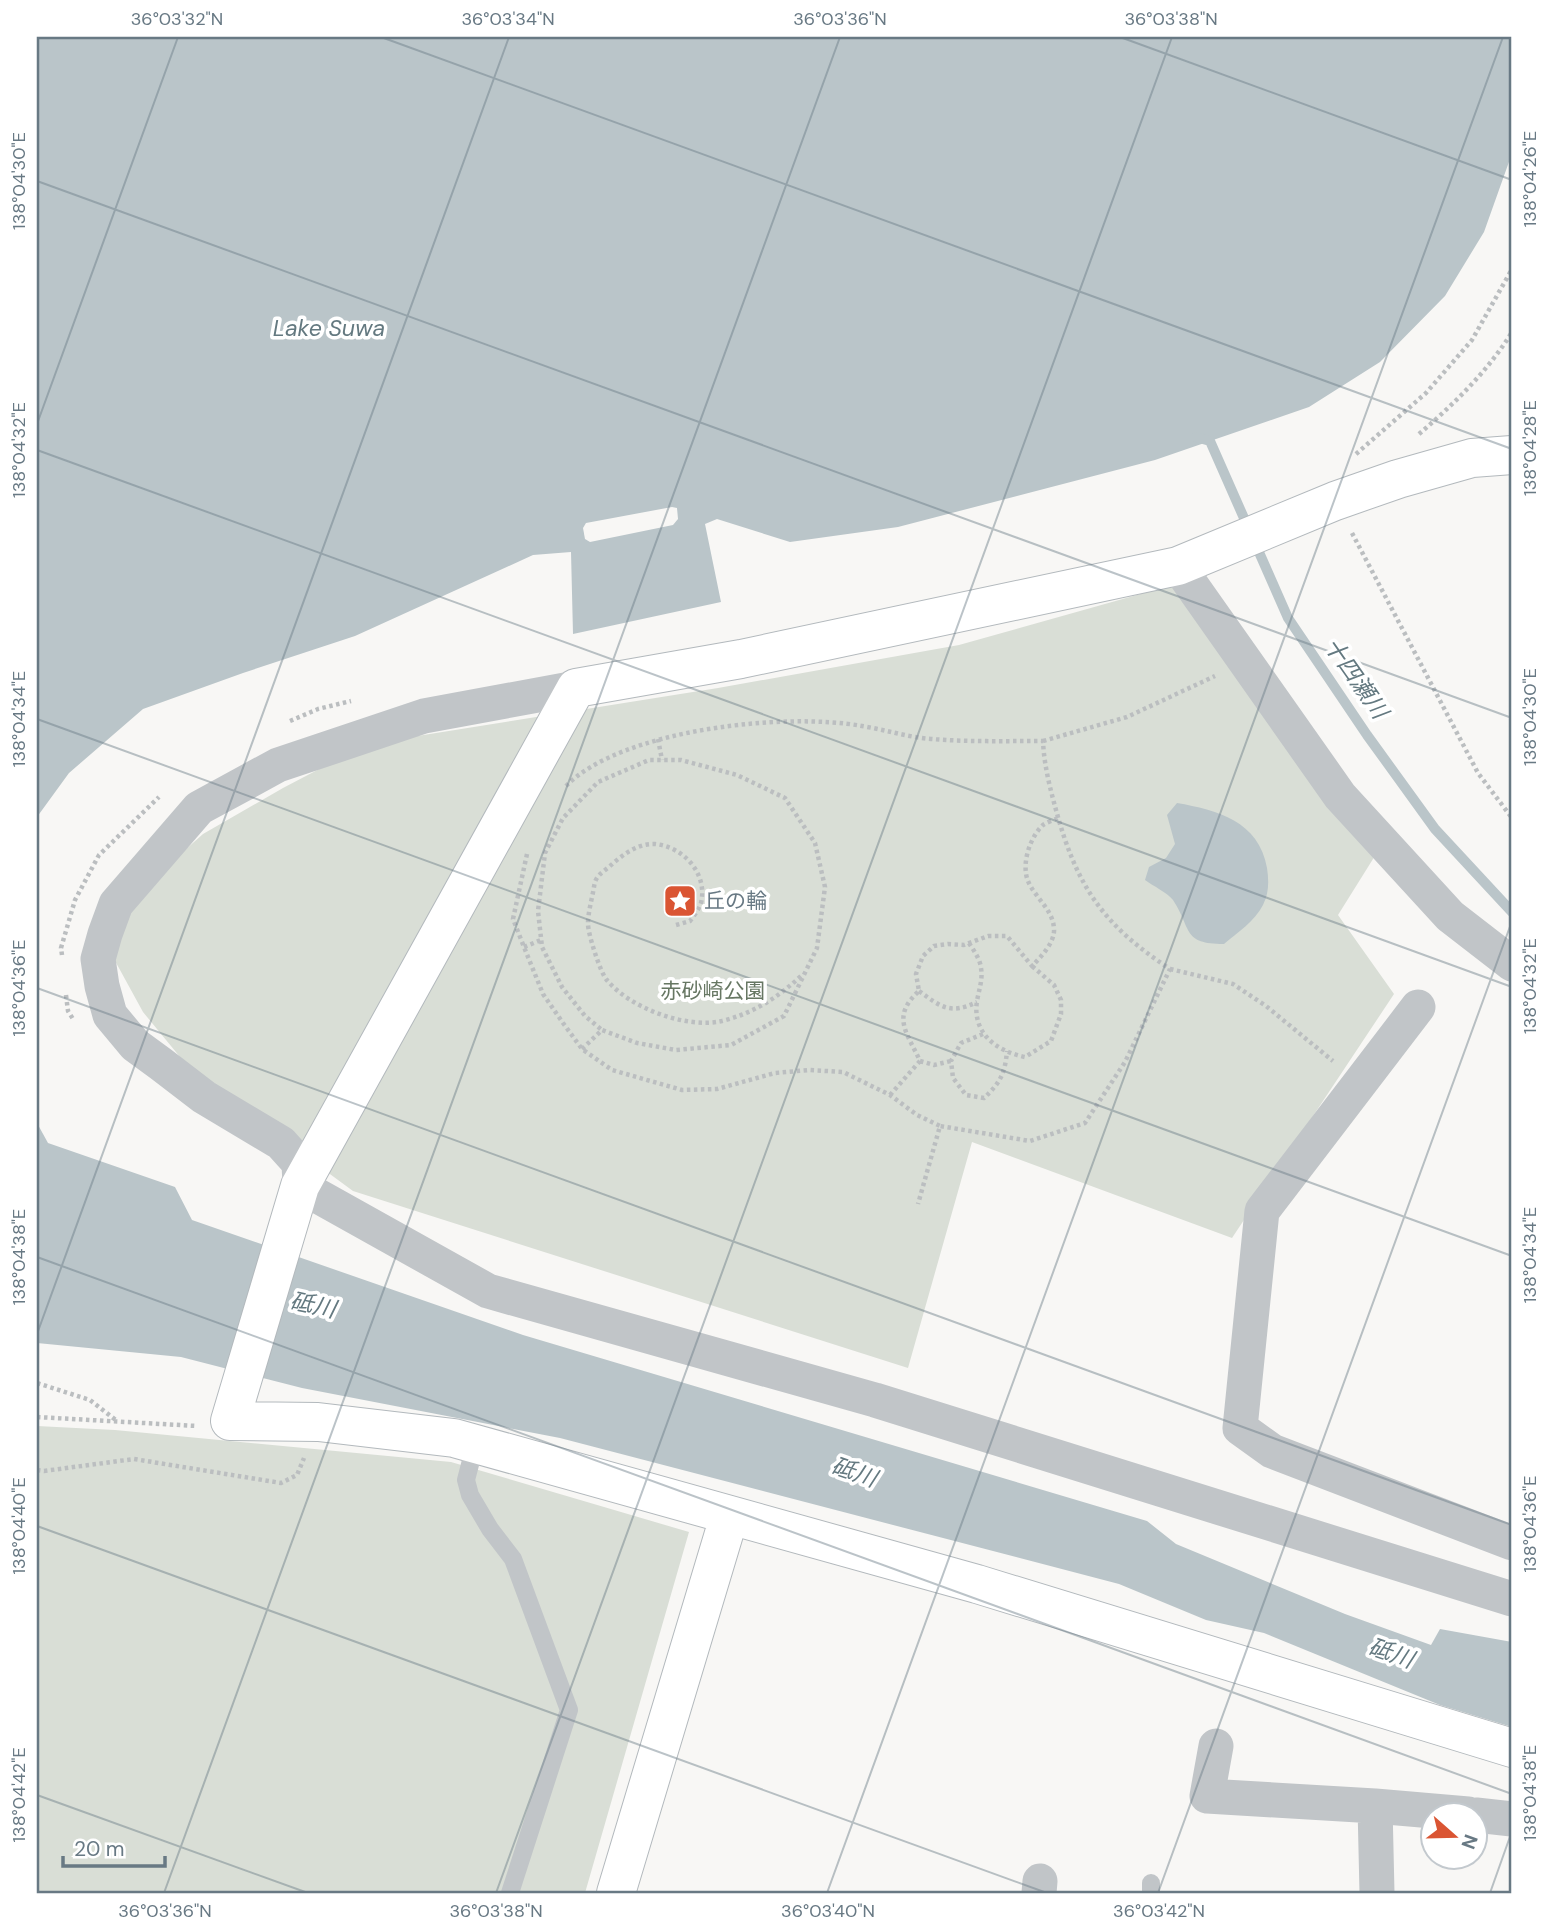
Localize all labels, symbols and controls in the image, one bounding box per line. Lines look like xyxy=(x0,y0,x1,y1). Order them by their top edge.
text: 36°03'32"N xyxy=(131,7,223,31)
text: 36°03'34"N xyxy=(461,7,555,31)
text: 36°03'36"N xyxy=(793,7,887,31)
text: 36°03'38"N xyxy=(1124,7,1218,31)
text: 138°04'26"E xyxy=(1518,131,1542,227)
text: 138°04'30"E xyxy=(7,132,31,230)
water label: Lake Suwa xyxy=(273,313,385,343)
text: 138°04'28"E xyxy=(1518,400,1542,496)
text: 138°04'32"E xyxy=(7,402,31,498)
water label: 十四瀬川 xyxy=(1317,632,1396,727)
text: 138°04'30"E xyxy=(1518,668,1542,766)
text: 138°04'34"E xyxy=(7,671,31,767)
place icon: 丘の輪 xyxy=(661,882,699,920)
place label: 丘の輪 xyxy=(704,887,767,915)
text: 138°04'32"E xyxy=(1518,938,1542,1034)
text: 138°04'36"E xyxy=(7,940,31,1036)
park label: 赤砂崎公園 xyxy=(661,977,766,1005)
text: 138°04'34"E xyxy=(1518,1207,1542,1303)
text: 138°04'38"E xyxy=(7,1209,31,1305)
water label: 砥川 xyxy=(287,1286,342,1325)
water label: 砥川 xyxy=(827,1450,883,1495)
text: 138°04'36"E xyxy=(1518,1476,1542,1572)
text: 138°04'40"E xyxy=(7,1477,31,1575)
water label: 砥川 xyxy=(1364,1631,1420,1676)
text: 138°04'38"E xyxy=(1518,1745,1542,1841)
text: 138°04'42"E xyxy=(7,1747,31,1843)
north arrow xyxy=(1420,1800,1490,1870)
scale bar xyxy=(63,1825,164,1869)
text: N xyxy=(1455,1831,1484,1852)
text: 20 m xyxy=(74,1835,125,1863)
text: 36°03'36"N xyxy=(118,1899,212,1923)
text: 36°03'38"N xyxy=(449,1899,543,1923)
text: 36°03'40"N xyxy=(781,1899,875,1923)
text: 36°03'42"N xyxy=(1113,1899,1205,1923)

